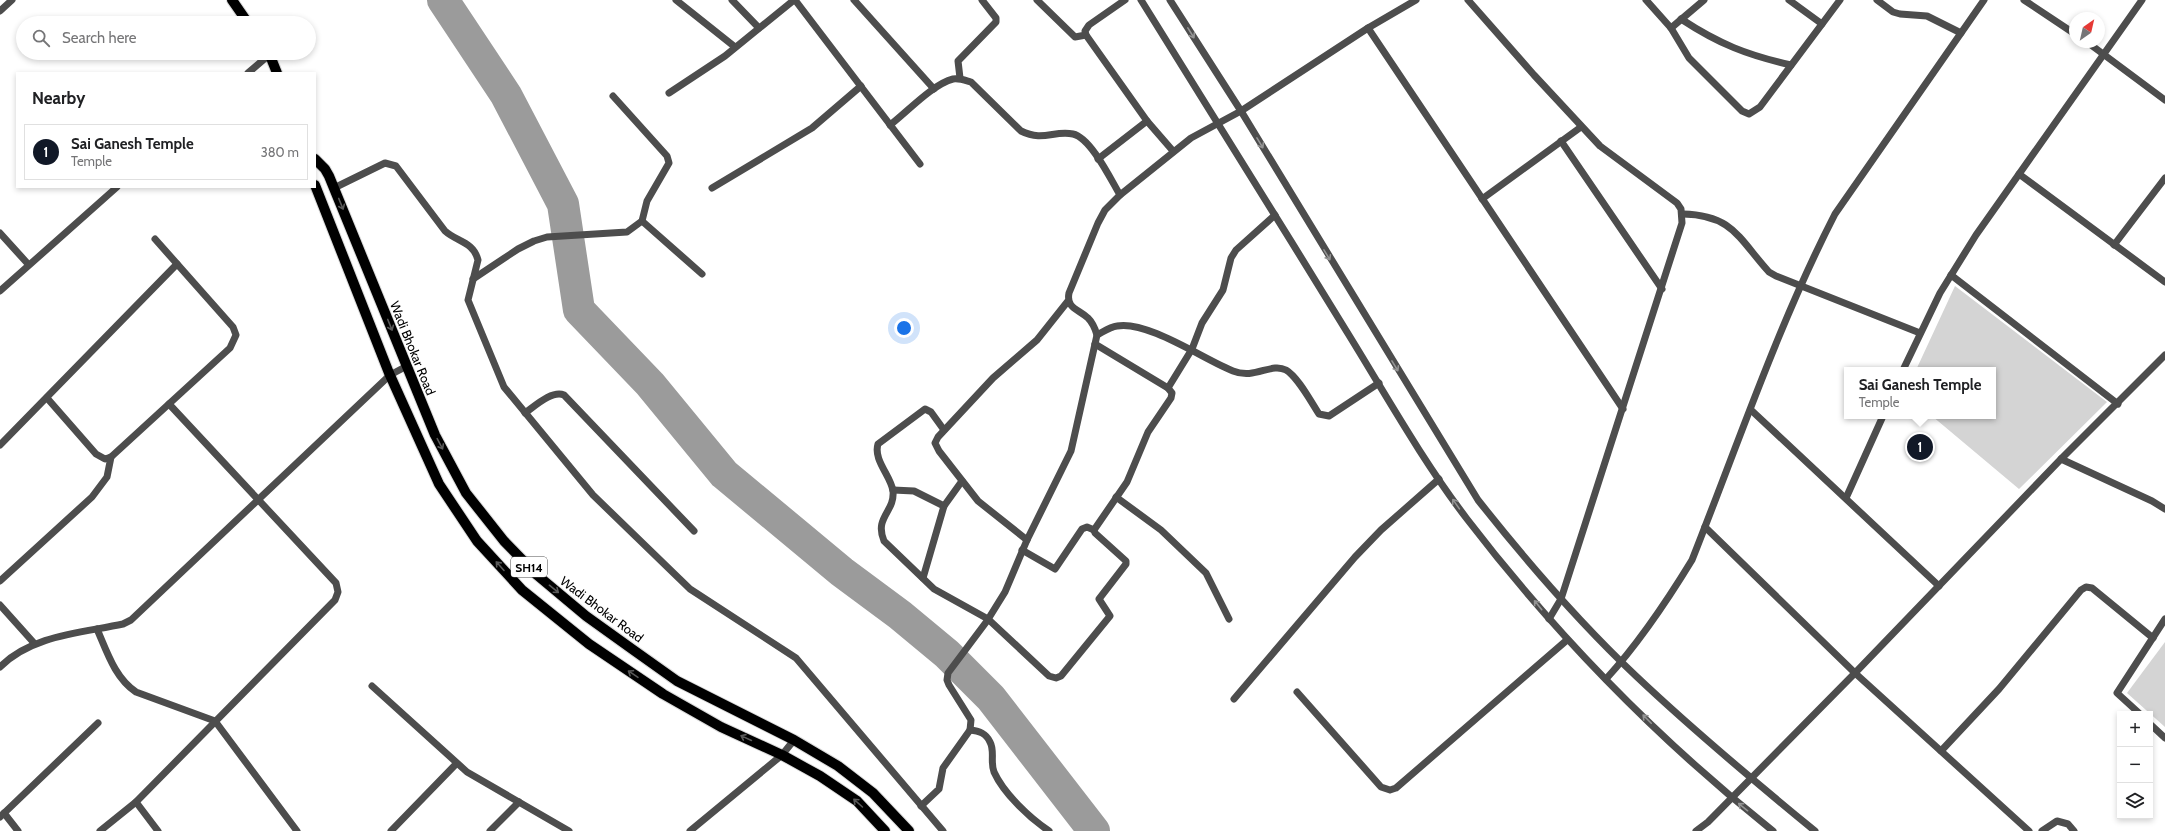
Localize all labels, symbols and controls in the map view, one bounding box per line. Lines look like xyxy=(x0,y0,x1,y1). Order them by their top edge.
north arrow xyxy=(2069,12,2105,48)
search box xyxy=(16,16,316,60)
icon: search xyxy=(30,27,52,49)
one-way arrow xyxy=(1188,27,1196,39)
text: Search here xyxy=(62,29,137,47)
text: Nearby xyxy=(32,88,85,108)
text: Sai Ganesh Temple xyxy=(71,135,194,153)
one-way arrow xyxy=(1257,137,1265,149)
text: 1 xyxy=(44,144,48,160)
text: 380 m xyxy=(261,144,299,160)
text: Temple xyxy=(71,153,112,169)
one-way arrow xyxy=(337,198,345,210)
one-way arrow xyxy=(1324,249,1332,261)
street label: Wadi Bhokar Road xyxy=(387,299,439,397)
one-way arrow xyxy=(386,318,394,330)
your location xyxy=(894,318,914,338)
one-way arrow xyxy=(1391,360,1399,372)
popup xyxy=(1844,367,1996,419)
text: Sai Ganesh Temple xyxy=(1859,376,1981,394)
text: Temple xyxy=(1859,394,1900,410)
pin: 1 xyxy=(1907,432,1933,462)
one-way arrow xyxy=(437,438,445,450)
one-way arrow xyxy=(1452,499,1460,510)
road number: SH14 xyxy=(511,557,547,577)
one-way arrow xyxy=(495,561,505,571)
street label: Wadi Bhokar Road xyxy=(557,573,647,645)
one-way arrow xyxy=(549,585,559,594)
one-way arrow xyxy=(1533,600,1542,611)
one-way arrow xyxy=(628,670,639,678)
map controls xyxy=(2117,711,2153,819)
button: + xyxy=(2117,711,2153,747)
one-way arrow xyxy=(1642,714,1652,724)
one-way arrow xyxy=(740,734,752,741)
button: − xyxy=(2117,747,2153,783)
button: layers xyxy=(2117,783,2153,819)
one-way arrow xyxy=(853,798,863,808)
one-way arrow xyxy=(1738,802,1748,811)

